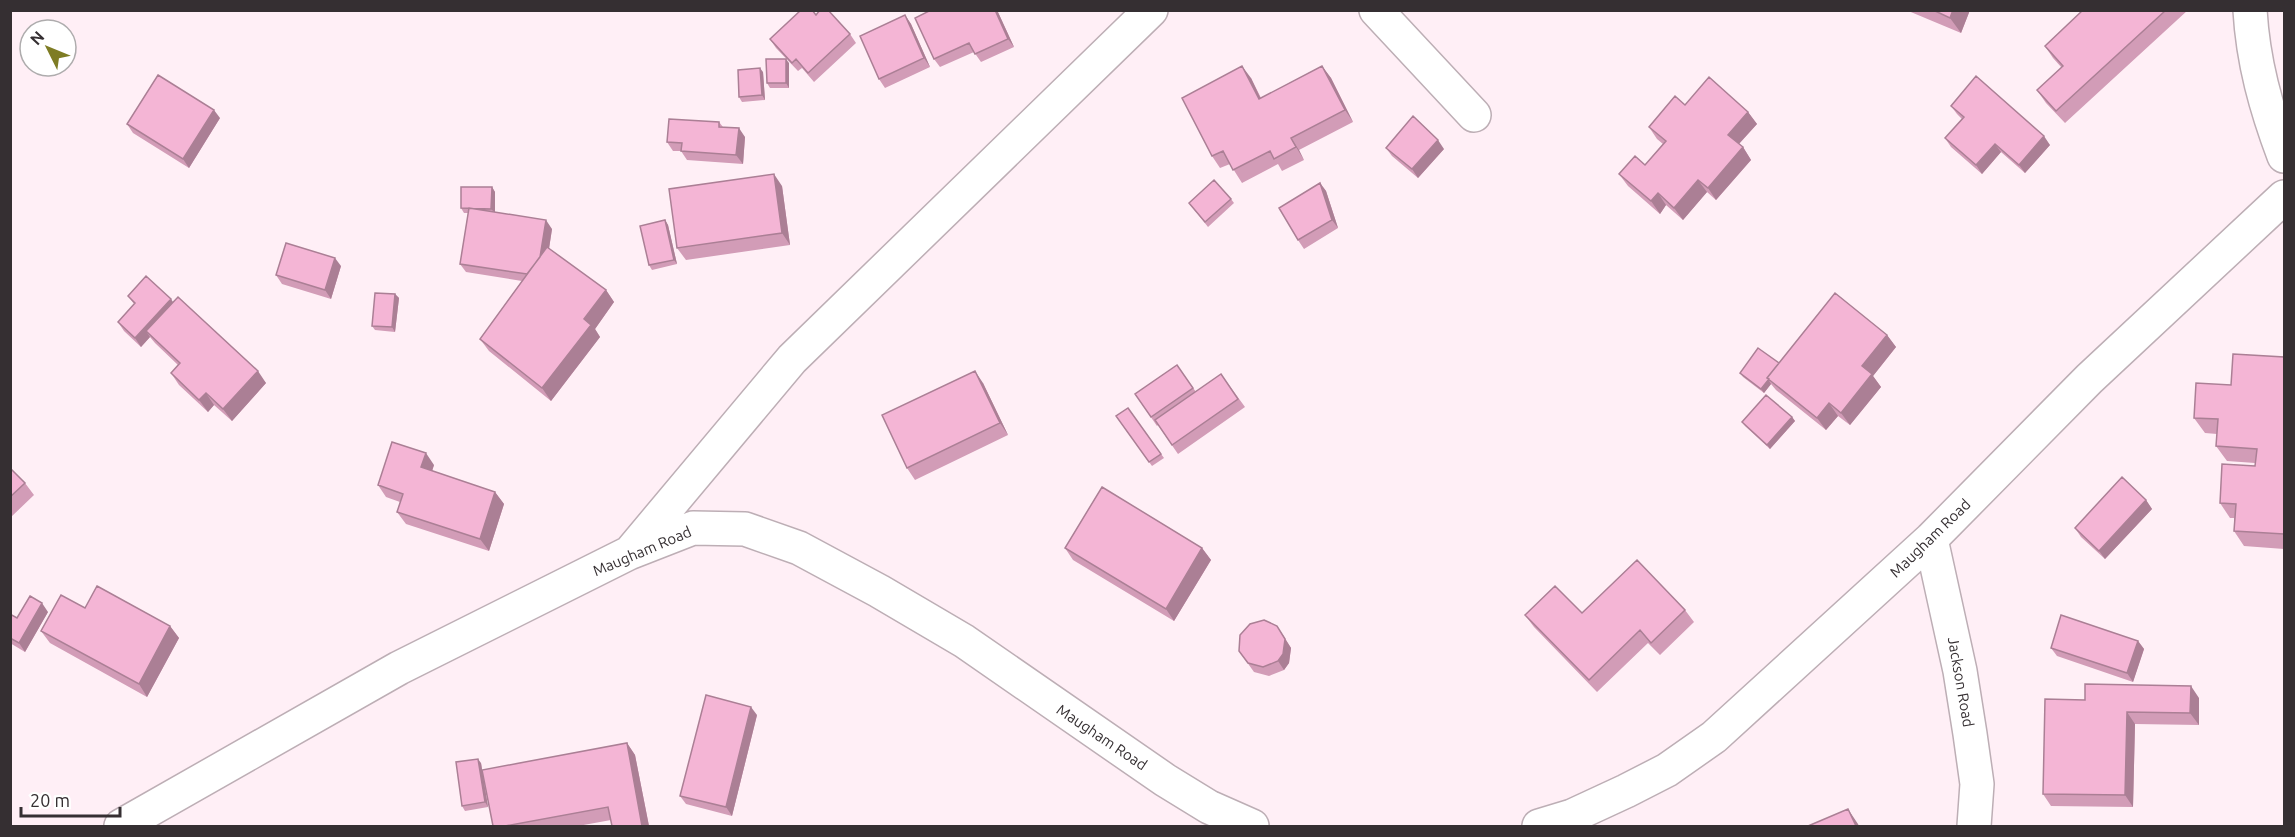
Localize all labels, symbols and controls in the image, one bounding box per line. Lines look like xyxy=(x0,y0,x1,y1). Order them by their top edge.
north arrow xyxy=(18,18,78,78)
text: N xyxy=(26,27,48,48)
street label: Maugham Road xyxy=(1886,495,1974,581)
street label: Maugham Road xyxy=(590,523,694,579)
street label: Jackson Road xyxy=(1945,635,1977,729)
street label: Maugham Road xyxy=(1054,701,1150,773)
scale bar xyxy=(21,780,120,818)
text: 20 m xyxy=(30,790,70,810)

